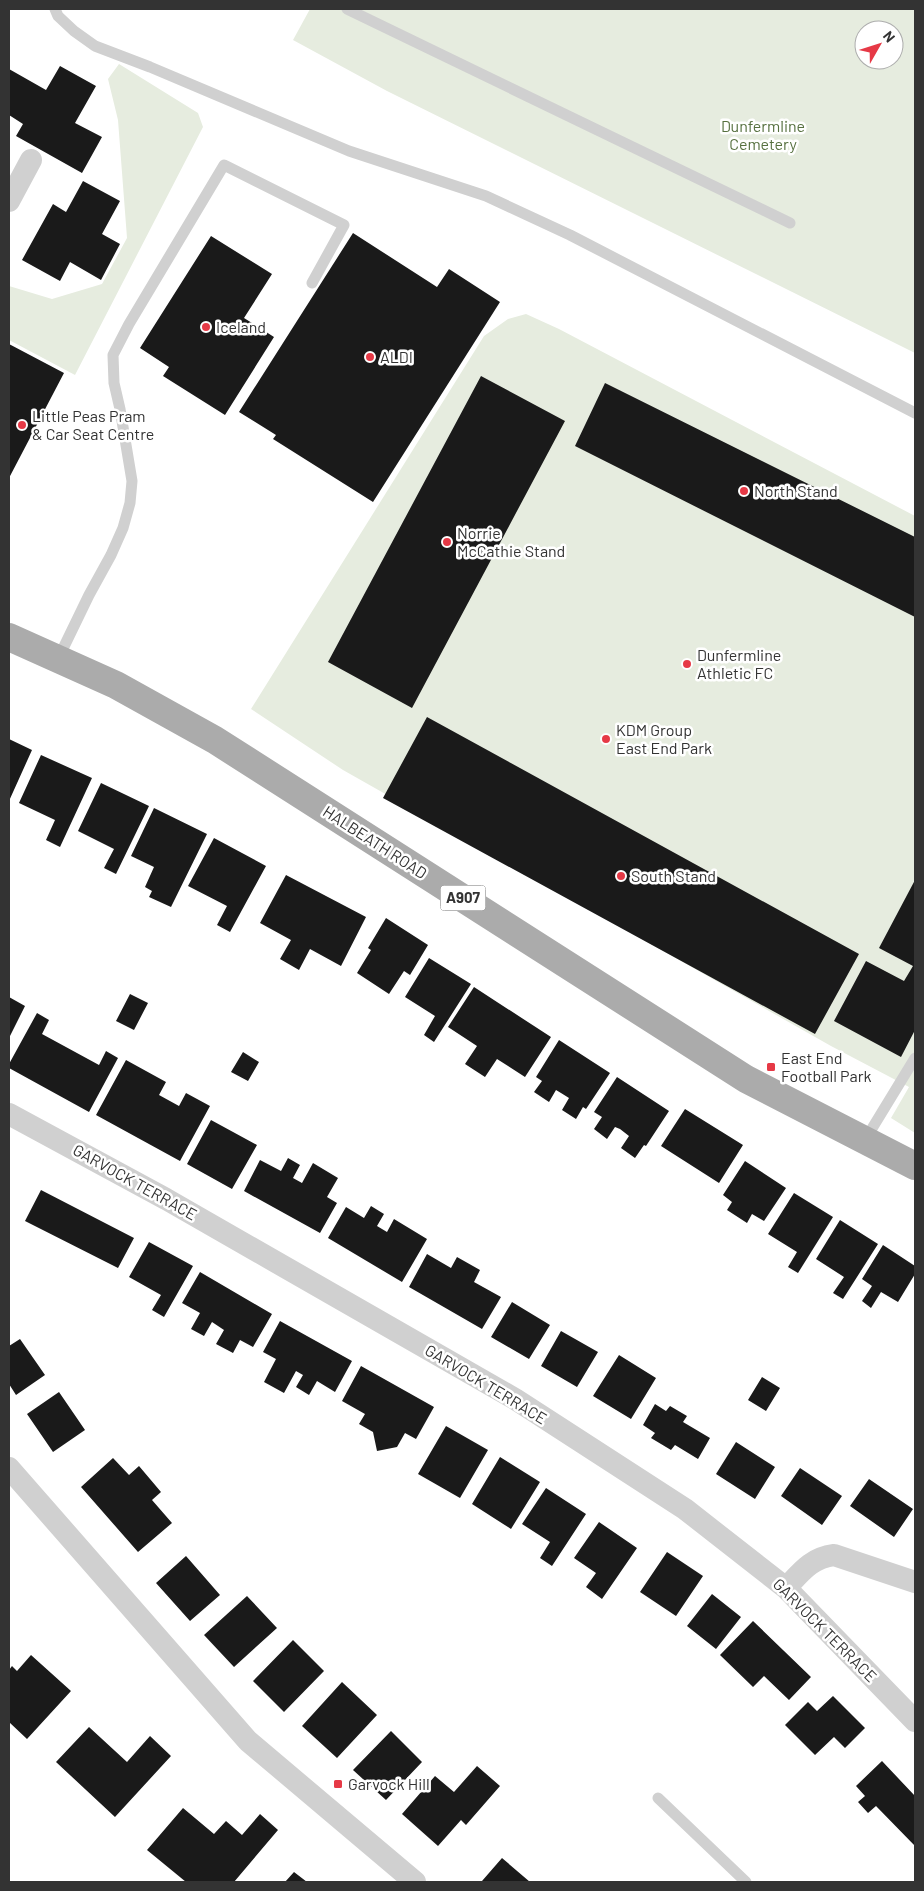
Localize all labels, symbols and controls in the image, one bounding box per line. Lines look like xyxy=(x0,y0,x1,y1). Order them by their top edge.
north arrow xyxy=(854,20,904,70)
text: N xyxy=(880,28,899,45)
park label: Dunfermline Cemetery xyxy=(721,116,805,153)
place label: Iceland xyxy=(216,317,266,336)
marker: Iceland xyxy=(200,321,212,333)
place label: ALDI xyxy=(380,347,413,366)
marker: ALDI xyxy=(364,351,376,363)
place label: Little Peas Pram & Car Seat Centre xyxy=(32,406,154,443)
marker: Little Peas Pram & Car Seat Centre xyxy=(16,419,28,431)
place label: North Stand xyxy=(754,481,838,500)
marker: North Stand xyxy=(738,485,750,497)
place label: Norrie McCathie Stand xyxy=(457,523,565,560)
marker: Norrie McCathie Stand xyxy=(441,536,453,548)
place label: Dunfermline Athletic FC xyxy=(697,645,781,682)
marker: Dunfermline Athletic FC xyxy=(681,658,693,670)
place label: KDM Group East End Park xyxy=(616,720,712,757)
marker: KDM Group East End Park xyxy=(600,733,612,745)
street label: HALBEATH ROAD xyxy=(320,801,431,882)
place label: South Stand xyxy=(631,866,716,885)
marker: South Stand xyxy=(615,870,627,882)
road number: A907 xyxy=(440,886,486,910)
place label: East End Football Park xyxy=(781,1048,872,1085)
marker: East End Football Park xyxy=(765,1061,777,1073)
street label: GARVOCK TERRACE xyxy=(70,1140,201,1224)
street label: GARVOCK TERRACE xyxy=(422,1340,551,1427)
street label: GARVOCK TERRACE xyxy=(770,1574,881,1685)
place label: Garvock Hill xyxy=(348,1774,430,1793)
marker: Garvock Hill xyxy=(332,1778,344,1790)

